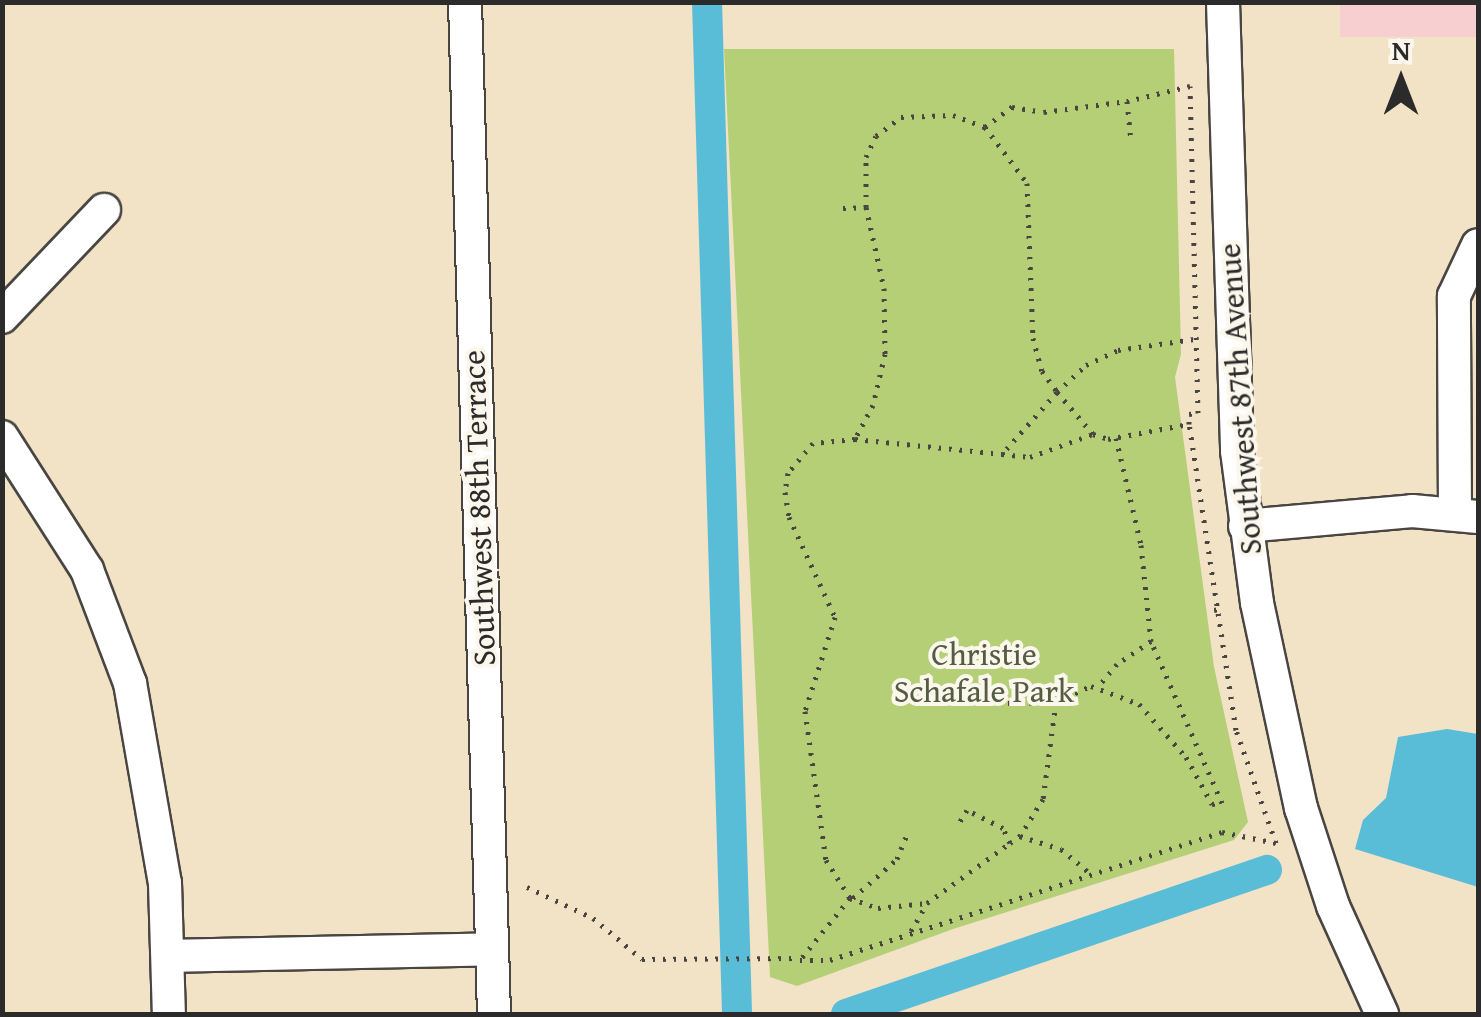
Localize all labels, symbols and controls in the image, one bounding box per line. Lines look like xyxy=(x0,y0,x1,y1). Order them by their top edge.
text: N xyxy=(1392,29,1410,70)
north arrow xyxy=(1351,30,1451,130)
street label: Southwest 87th Avenue xyxy=(1210,242,1270,556)
street label: Southwest 88th Terrace xyxy=(454,349,504,667)
park label: Christie Schafale Park xyxy=(894,636,1074,711)

